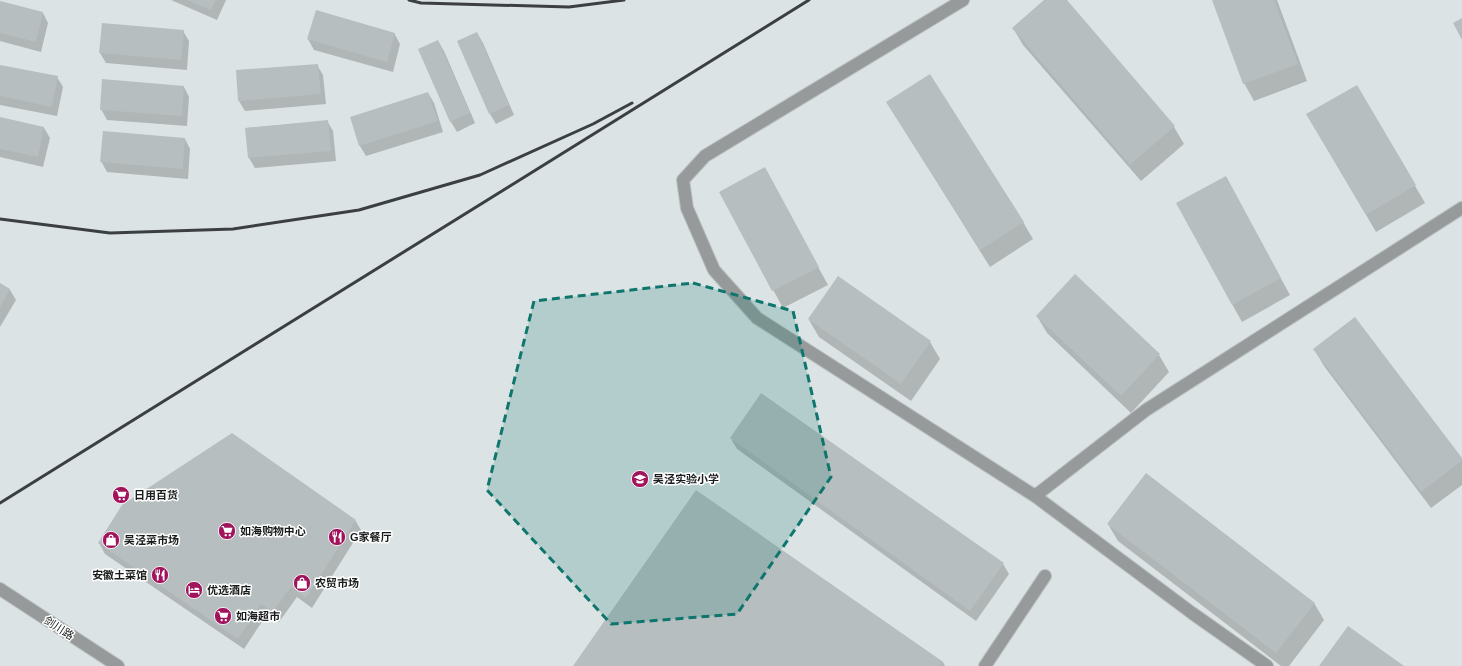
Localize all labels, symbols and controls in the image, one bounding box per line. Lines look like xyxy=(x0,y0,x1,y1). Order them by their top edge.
school or university icon: 吴泾实验小学 xyxy=(630,469,650,489)
place label: 吴泾实验小学 xyxy=(653,473,719,485)
supermarket icon: 日用百货 xyxy=(111,485,131,505)
place label: 日用百货 xyxy=(134,489,178,501)
supermarket icon: 如海购物中心 xyxy=(217,521,237,541)
place label: 如海购物中心 xyxy=(240,525,306,537)
restaurant icon: G家餐厅 xyxy=(327,527,347,547)
shop icon: 吴泾菜市场 xyxy=(101,530,121,550)
place label: G家餐厅 xyxy=(350,531,392,543)
place label: 吴泾菜市场 xyxy=(124,534,179,546)
restaurant icon: 安徽土菜馆 xyxy=(150,565,170,585)
place label: 安徽土菜馆 xyxy=(92,569,147,581)
shop icon: 农贸市场 xyxy=(292,573,312,593)
place label: 农贸市场 xyxy=(315,577,359,589)
hotel icon: 优选酒店 xyxy=(184,580,204,600)
place label: 优选酒店 xyxy=(207,584,251,596)
supermarket icon: 如海超市 xyxy=(213,606,233,626)
place label: 如海超市 xyxy=(236,610,280,622)
street label: 剑川路 xyxy=(42,614,76,642)

